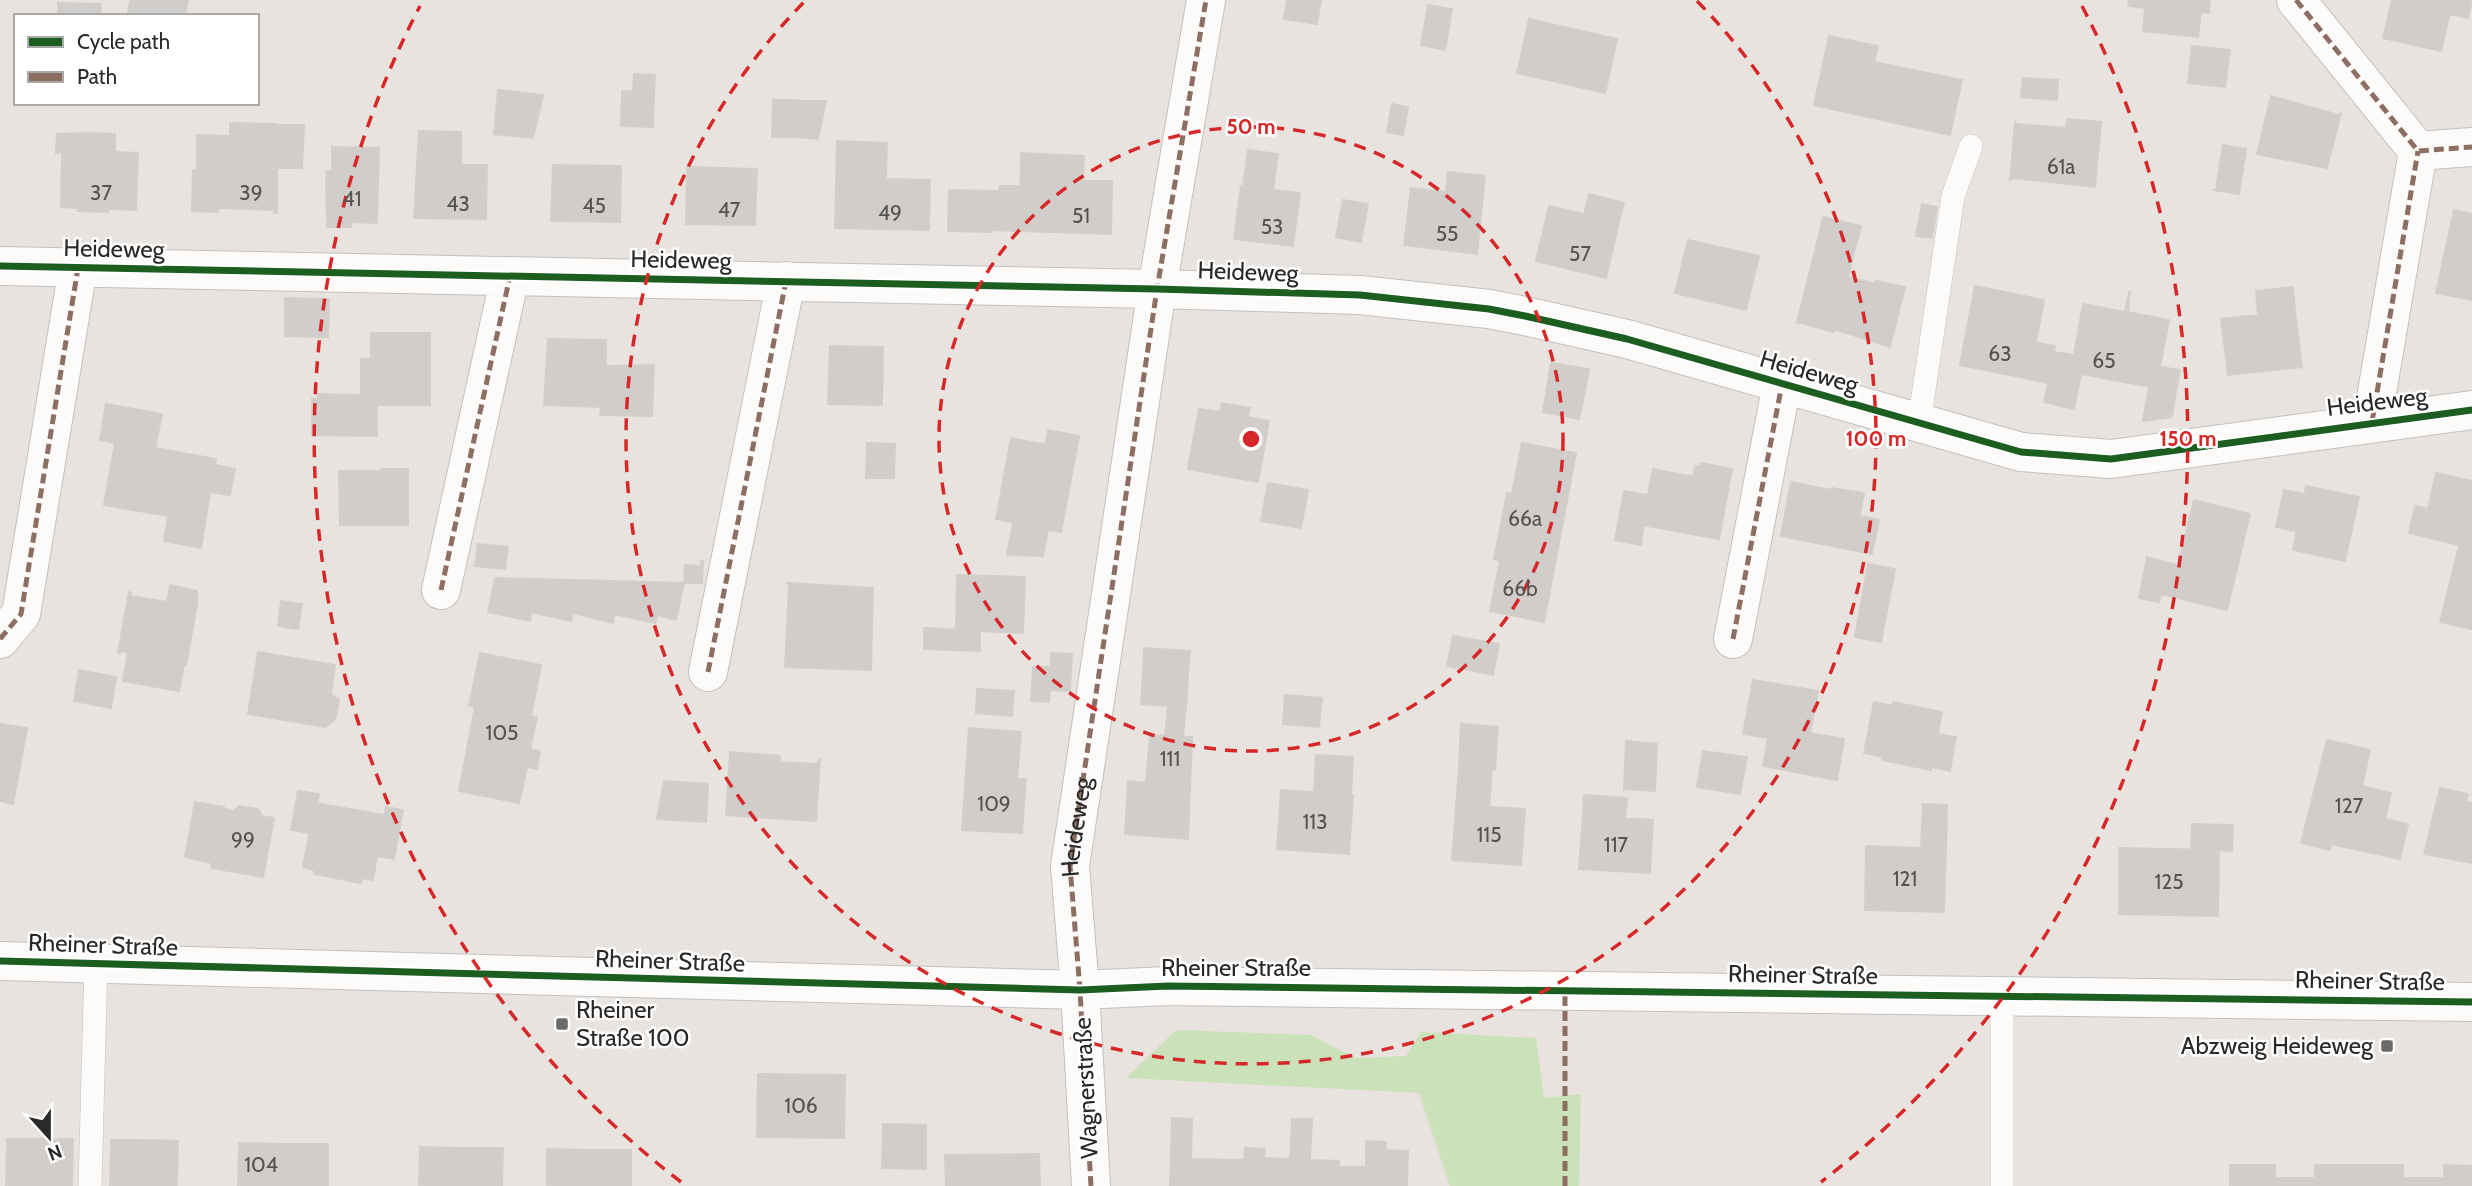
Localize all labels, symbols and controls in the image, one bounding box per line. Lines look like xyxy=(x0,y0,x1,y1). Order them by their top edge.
legend xyxy=(14,14,259,105)
text: Cycle path xyxy=(77,29,170,54)
text: Path xyxy=(77,64,117,89)
text: 50 m xyxy=(1226,114,1276,139)
house number: 61a xyxy=(2047,154,2075,179)
house number: 37 xyxy=(90,180,112,205)
house number: 39 xyxy=(239,180,263,205)
house number: 41 xyxy=(343,186,361,211)
house number: 43 xyxy=(446,191,470,216)
house number: 45 xyxy=(582,193,606,218)
house number: 47 xyxy=(718,197,741,222)
house number: 49 xyxy=(878,200,902,225)
house number: 51 xyxy=(1072,203,1090,228)
house number: 53 xyxy=(1261,214,1283,239)
house number: 55 xyxy=(1436,221,1458,246)
street label: Heideweg xyxy=(63,233,166,264)
house number: 57 xyxy=(1569,241,1591,266)
street label: Heideweg xyxy=(630,244,733,275)
street label: Heideweg xyxy=(1197,255,1300,288)
house number: 63 xyxy=(1988,341,2012,366)
street label: Heideweg xyxy=(1757,344,1863,400)
house number: 65 xyxy=(2092,348,2116,373)
street label: Heideweg xyxy=(2325,381,2430,422)
text: 100 m xyxy=(1846,426,1906,451)
text: 150 m xyxy=(2160,426,2216,451)
centre of rings xyxy=(1239,427,1263,451)
house number: 66a xyxy=(1508,506,1542,531)
house number: 66b xyxy=(1502,576,1538,601)
house number: 105 xyxy=(486,720,518,745)
house number: 111 xyxy=(1160,746,1180,771)
street label: Heideweg xyxy=(1055,774,1097,878)
house number: 109 xyxy=(977,791,1011,816)
house number: 127 xyxy=(2335,793,2364,818)
house number: 113 xyxy=(1302,809,1328,834)
house number: 115 xyxy=(1476,822,1502,847)
house number: 99 xyxy=(231,827,255,852)
house number: 117 xyxy=(1604,832,1629,857)
house number: 121 xyxy=(1893,866,1917,891)
house number: 125 xyxy=(2154,869,2184,894)
street label: Rheiner Straße xyxy=(28,927,179,962)
street label: Rheiner Straße xyxy=(595,943,746,978)
street label: Rheiner Straße xyxy=(1161,953,1311,982)
street label: Rheiner Straße xyxy=(1728,959,1878,990)
street label: Rheiner Straße xyxy=(2295,965,2445,996)
place label: Rheiner Straße 100 xyxy=(576,995,689,1052)
marker: Rheiner Straße 100 xyxy=(554,1016,570,1032)
street label: Wagnerstraße xyxy=(1067,1017,1104,1159)
place label: Abzweig Heideweg xyxy=(2181,1031,2374,1060)
marker: Abzweig Heideweg xyxy=(2379,1038,2395,1054)
house number: 106 xyxy=(784,1093,818,1118)
north arrow xyxy=(14,1102,84,1172)
text: N xyxy=(45,1139,65,1166)
house number: 104 xyxy=(244,1152,278,1177)

